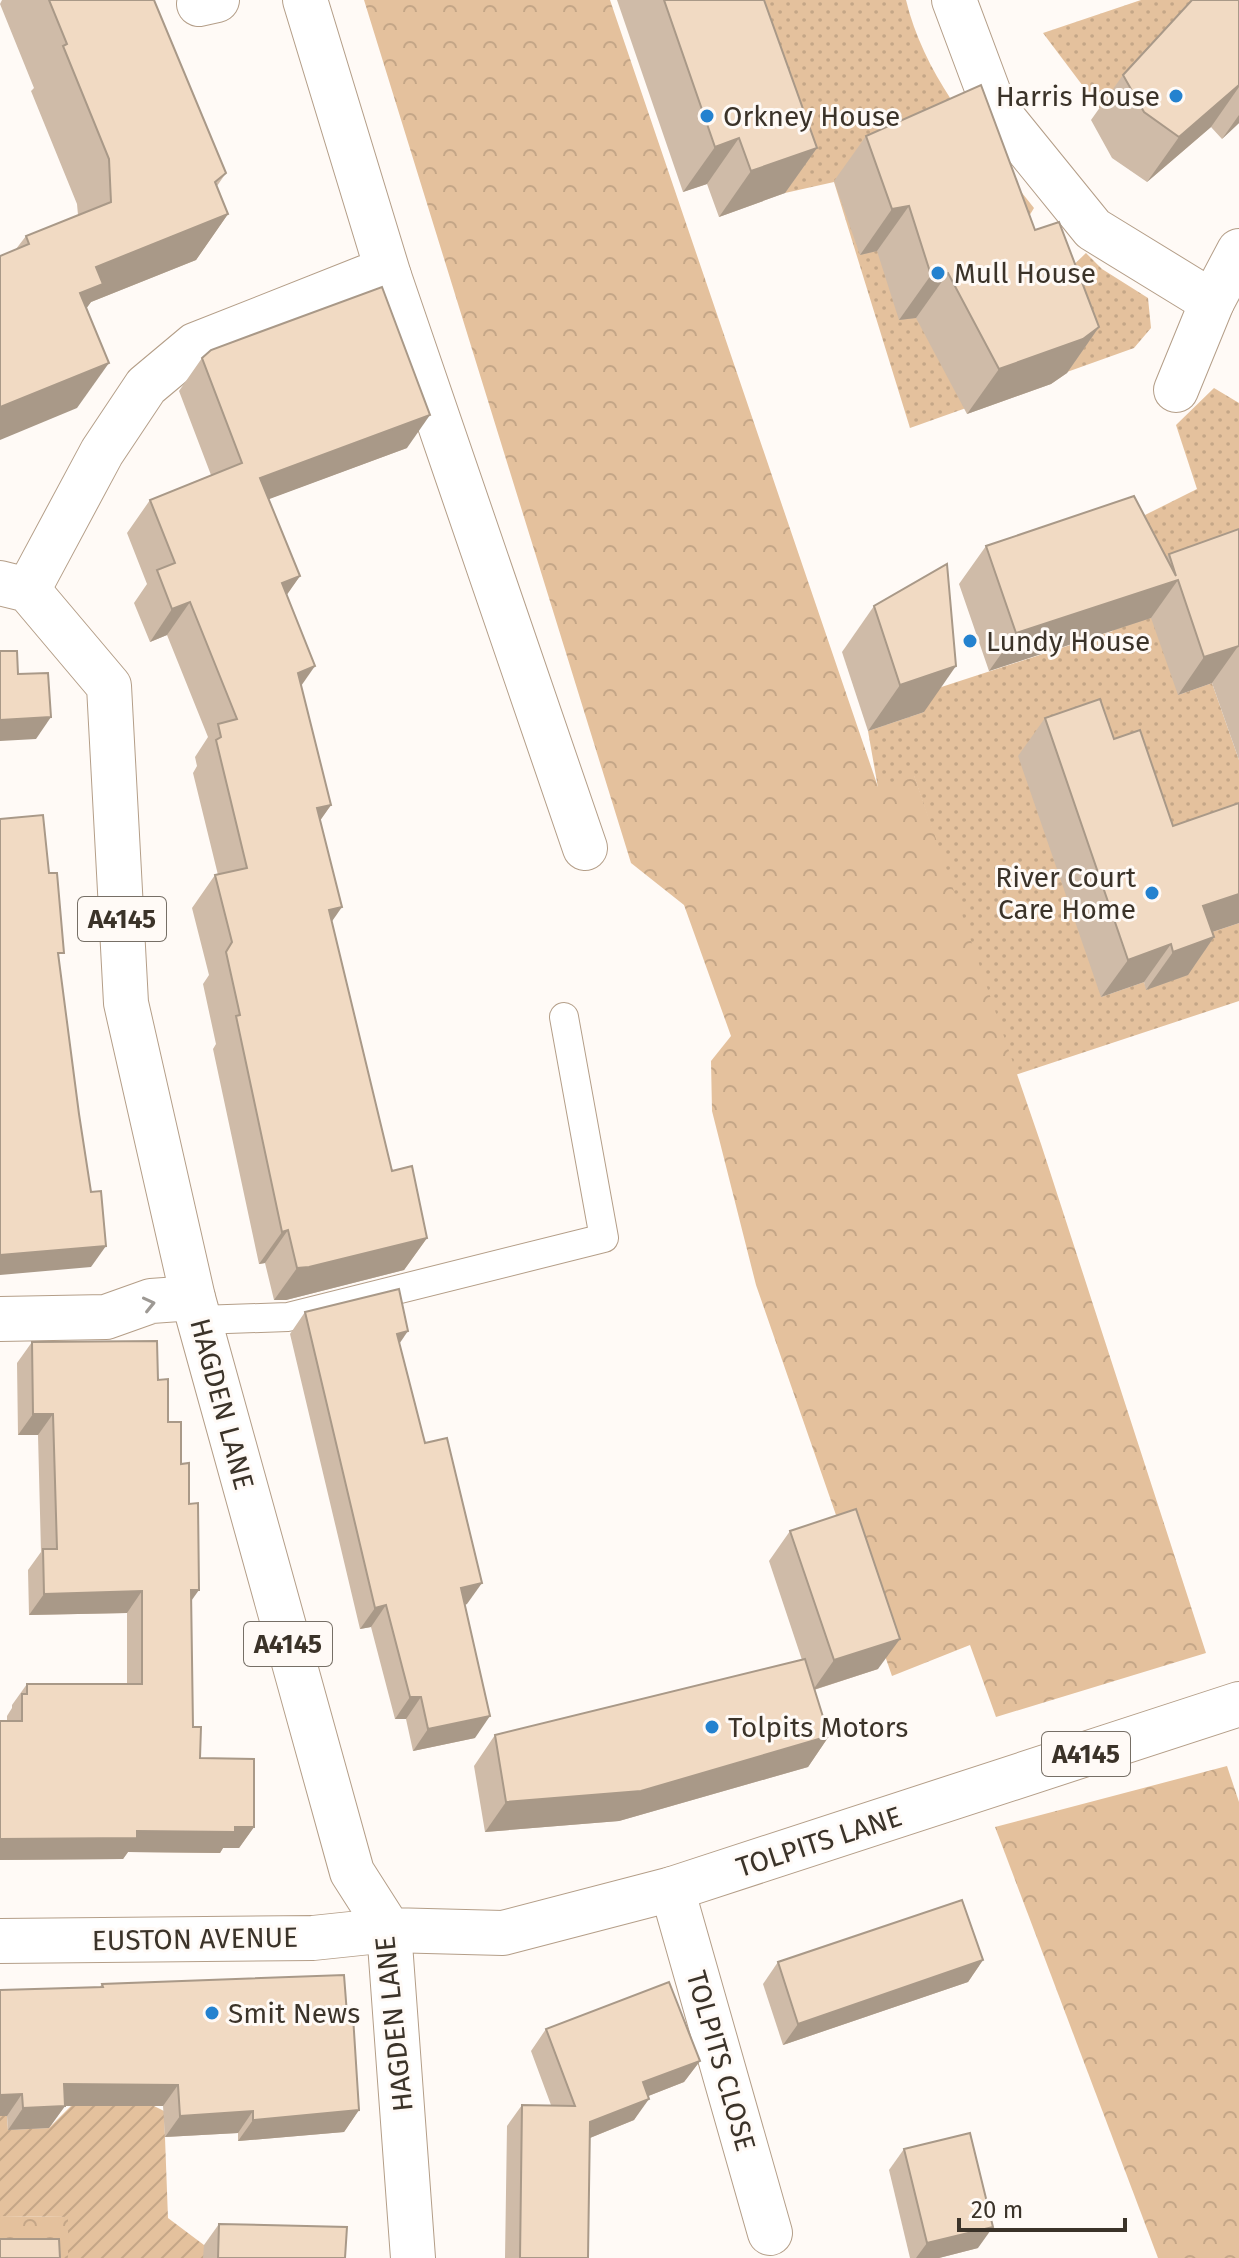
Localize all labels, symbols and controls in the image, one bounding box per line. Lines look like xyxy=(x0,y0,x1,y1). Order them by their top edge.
place label: Harris House xyxy=(996,80,1160,113)
marker: Harris House xyxy=(1167,87,1185,105)
place label: Orkney House xyxy=(723,100,900,133)
marker: Orkney House xyxy=(698,107,716,125)
place label: Mull House xyxy=(954,257,1096,290)
marker: Mull House xyxy=(929,264,947,282)
place label: Lundy House xyxy=(986,625,1150,658)
marker: Lundy House xyxy=(961,632,979,650)
place label: River Court Care Home xyxy=(995,861,1137,926)
marker: River Court Care Home xyxy=(1143,884,1161,902)
road number: A4145 xyxy=(78,897,166,941)
one-way arrow xyxy=(141,1296,155,1313)
street label: HAGDEN LANE xyxy=(183,1315,261,1493)
road number: A4145 xyxy=(244,1622,332,1666)
place label: Tolpits Motors xyxy=(728,1711,908,1744)
marker: Tolpits Motors xyxy=(703,1718,721,1736)
road number: A4145 xyxy=(1042,1732,1130,1776)
street label: TOLPITS LANE xyxy=(732,1800,906,1884)
street label: EUSTON AVENUE xyxy=(92,1921,298,1957)
street label: HAGDEN LANE xyxy=(368,1935,420,2113)
street label: TOLPITS CLOSE xyxy=(680,1967,762,2155)
place label: Smit News xyxy=(228,1997,360,2030)
marker: Smit News xyxy=(203,2004,221,2022)
scale bar xyxy=(959,2182,1125,2232)
text: 20 m xyxy=(971,2196,1023,2224)

